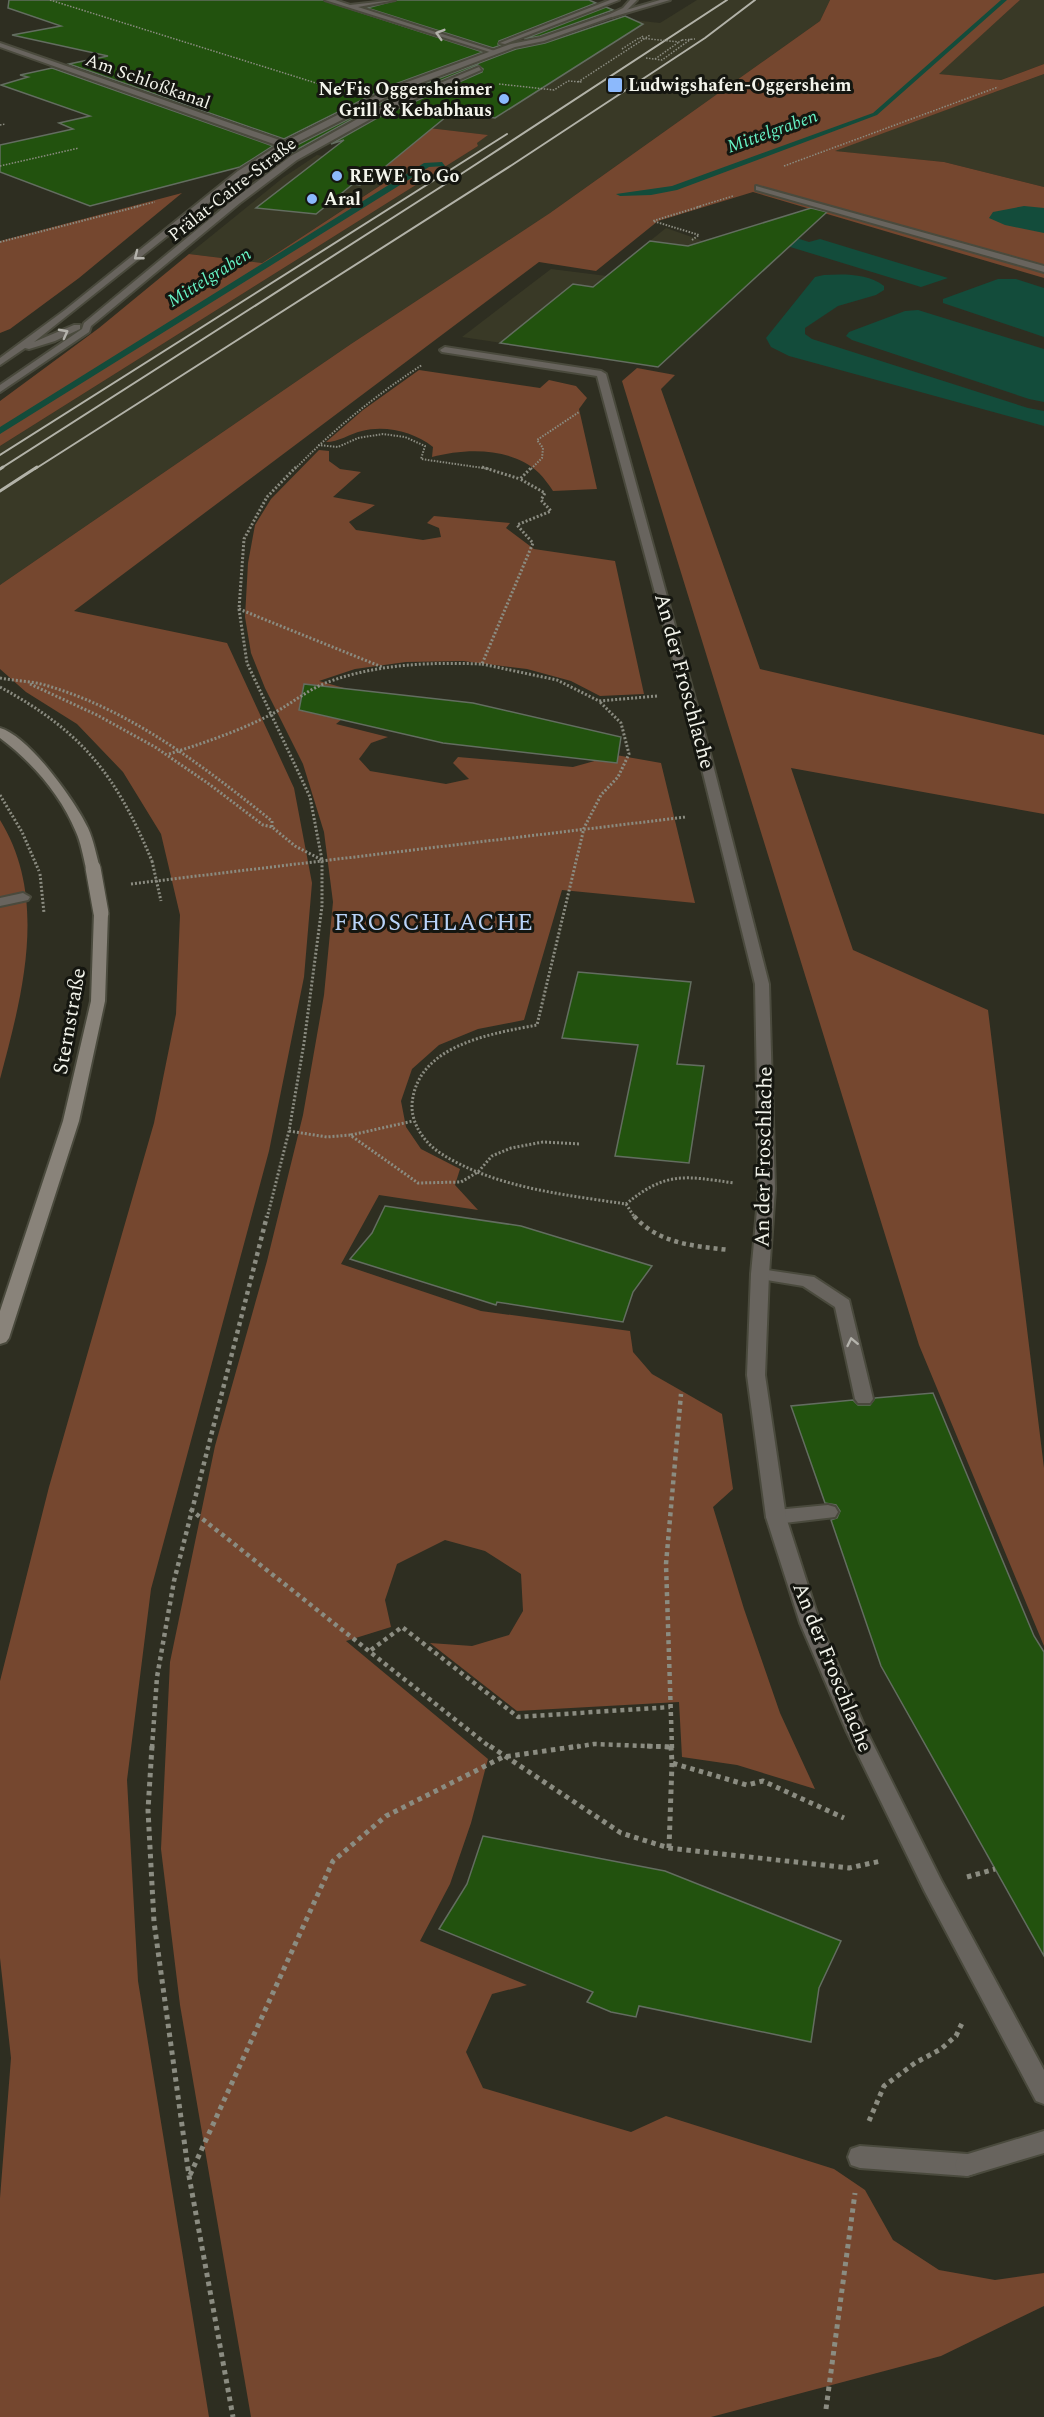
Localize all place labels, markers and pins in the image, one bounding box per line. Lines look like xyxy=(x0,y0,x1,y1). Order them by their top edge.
place label: Ludwigshafen-Oggersheim xyxy=(628,72,851,99)
place label: Ne‘Fis Oggersheimer Grill & Kebabhaus xyxy=(318,76,492,124)
marker: Ludwigshafen-Oggersheim xyxy=(606,76,624,94)
marker: Ne‘Fis Oggersheimer Grill & Kebabhaus xyxy=(497,92,511,106)
place label: REWE To Go xyxy=(349,163,460,190)
marker: REWE To Go xyxy=(330,169,344,183)
place label: Aral xyxy=(324,186,361,213)
marker: Aral xyxy=(305,192,319,206)

